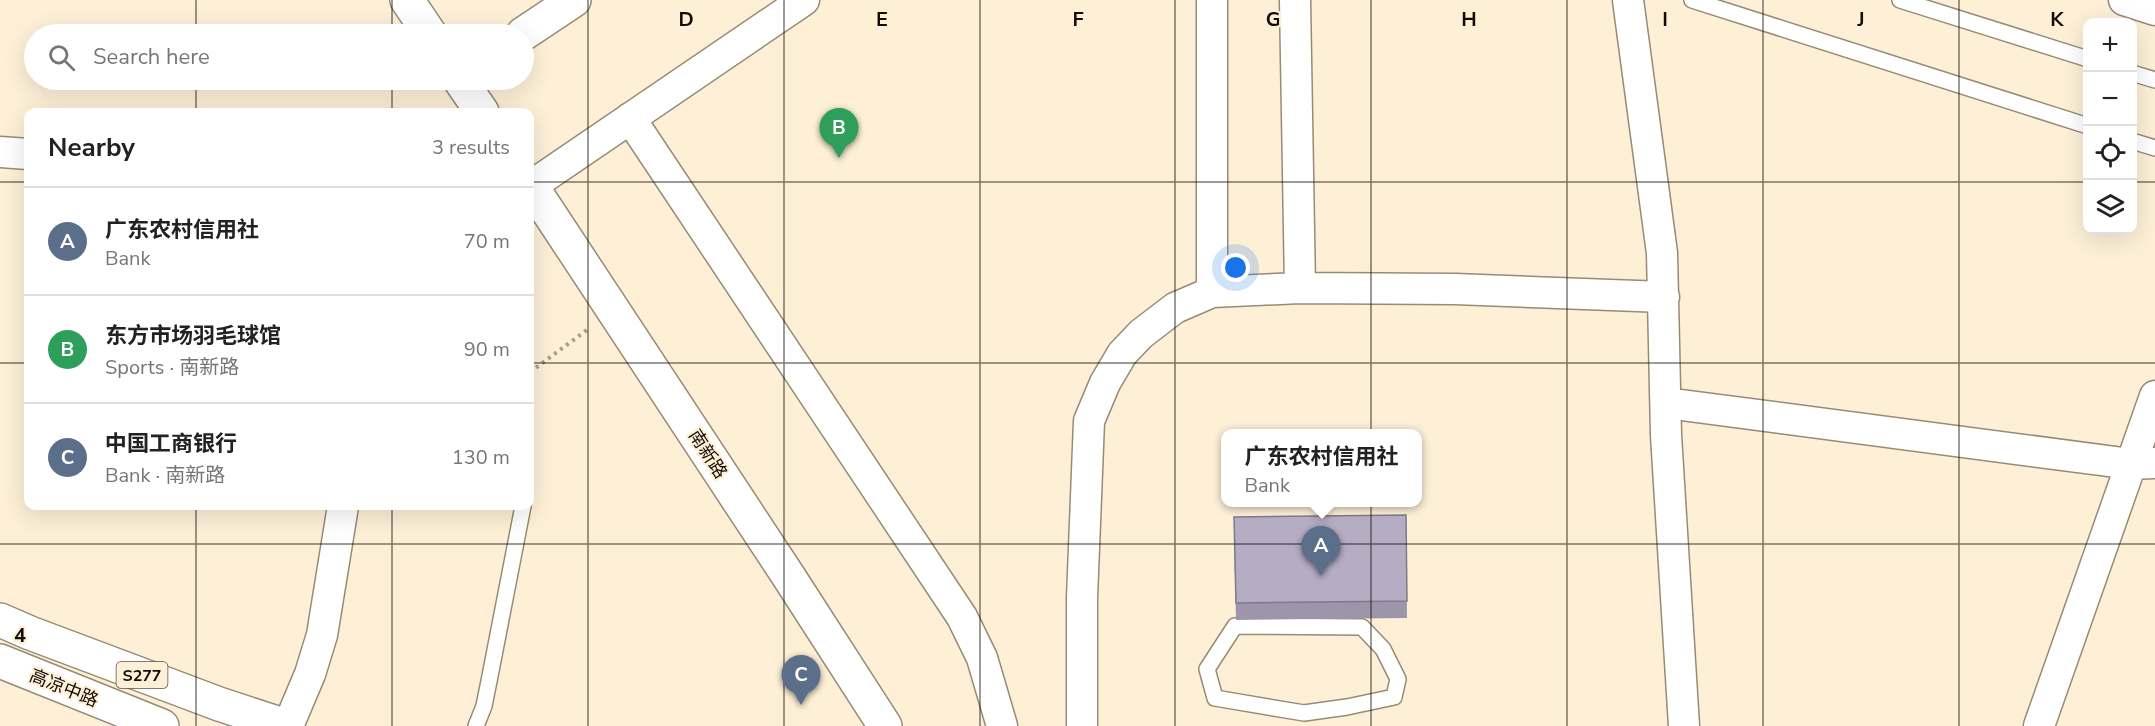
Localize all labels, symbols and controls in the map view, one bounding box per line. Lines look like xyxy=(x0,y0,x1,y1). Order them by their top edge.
text: D xyxy=(678,6,694,33)
text: E xyxy=(876,6,888,33)
text: F xyxy=(1072,6,1084,33)
text: G xyxy=(1266,6,1280,33)
text: H xyxy=(1461,6,1477,33)
text: I xyxy=(1662,6,1668,33)
text: J xyxy=(1856,6,1865,33)
text: K xyxy=(2050,6,2064,33)
map controls xyxy=(2083,18,2137,234)
button: + xyxy=(2083,18,2137,72)
search box xyxy=(24,24,534,90)
icon: search xyxy=(45,41,78,74)
text: Search here xyxy=(93,42,210,72)
button: − xyxy=(2083,72,2137,126)
pin: B xyxy=(820,108,858,158)
button: locate xyxy=(2083,126,2137,180)
text: Nearby xyxy=(48,130,135,165)
text: 3 results xyxy=(432,134,510,161)
button: layers xyxy=(2083,180,2137,234)
text: 广东农村信用社 xyxy=(105,215,259,245)
text: A xyxy=(60,228,75,255)
text: 70 m xyxy=(464,228,510,255)
text: Bank xyxy=(105,245,150,272)
your location xyxy=(1221,253,1250,282)
text: 东方市场羽毛球馆 xyxy=(105,321,281,351)
text: B xyxy=(61,336,74,363)
text: 90 m xyxy=(464,336,510,363)
text: Sports · 南新路 xyxy=(105,354,239,381)
street label: 南新路 xyxy=(683,425,733,483)
text: 中国工商银行 xyxy=(105,429,237,459)
popup xyxy=(1221,429,1422,507)
text: 广东农村信用社 xyxy=(1244,442,1399,472)
text: C xyxy=(61,444,74,471)
text: 130 m xyxy=(452,444,510,471)
text: Bank · 南新路 xyxy=(105,462,225,489)
text: Bank xyxy=(1244,472,1290,499)
pin: A xyxy=(1302,526,1340,576)
text: 4 xyxy=(14,622,26,649)
pin: C xyxy=(782,656,820,705)
road number: S277 xyxy=(116,662,168,688)
street label: 高凉中路 xyxy=(26,663,102,713)

